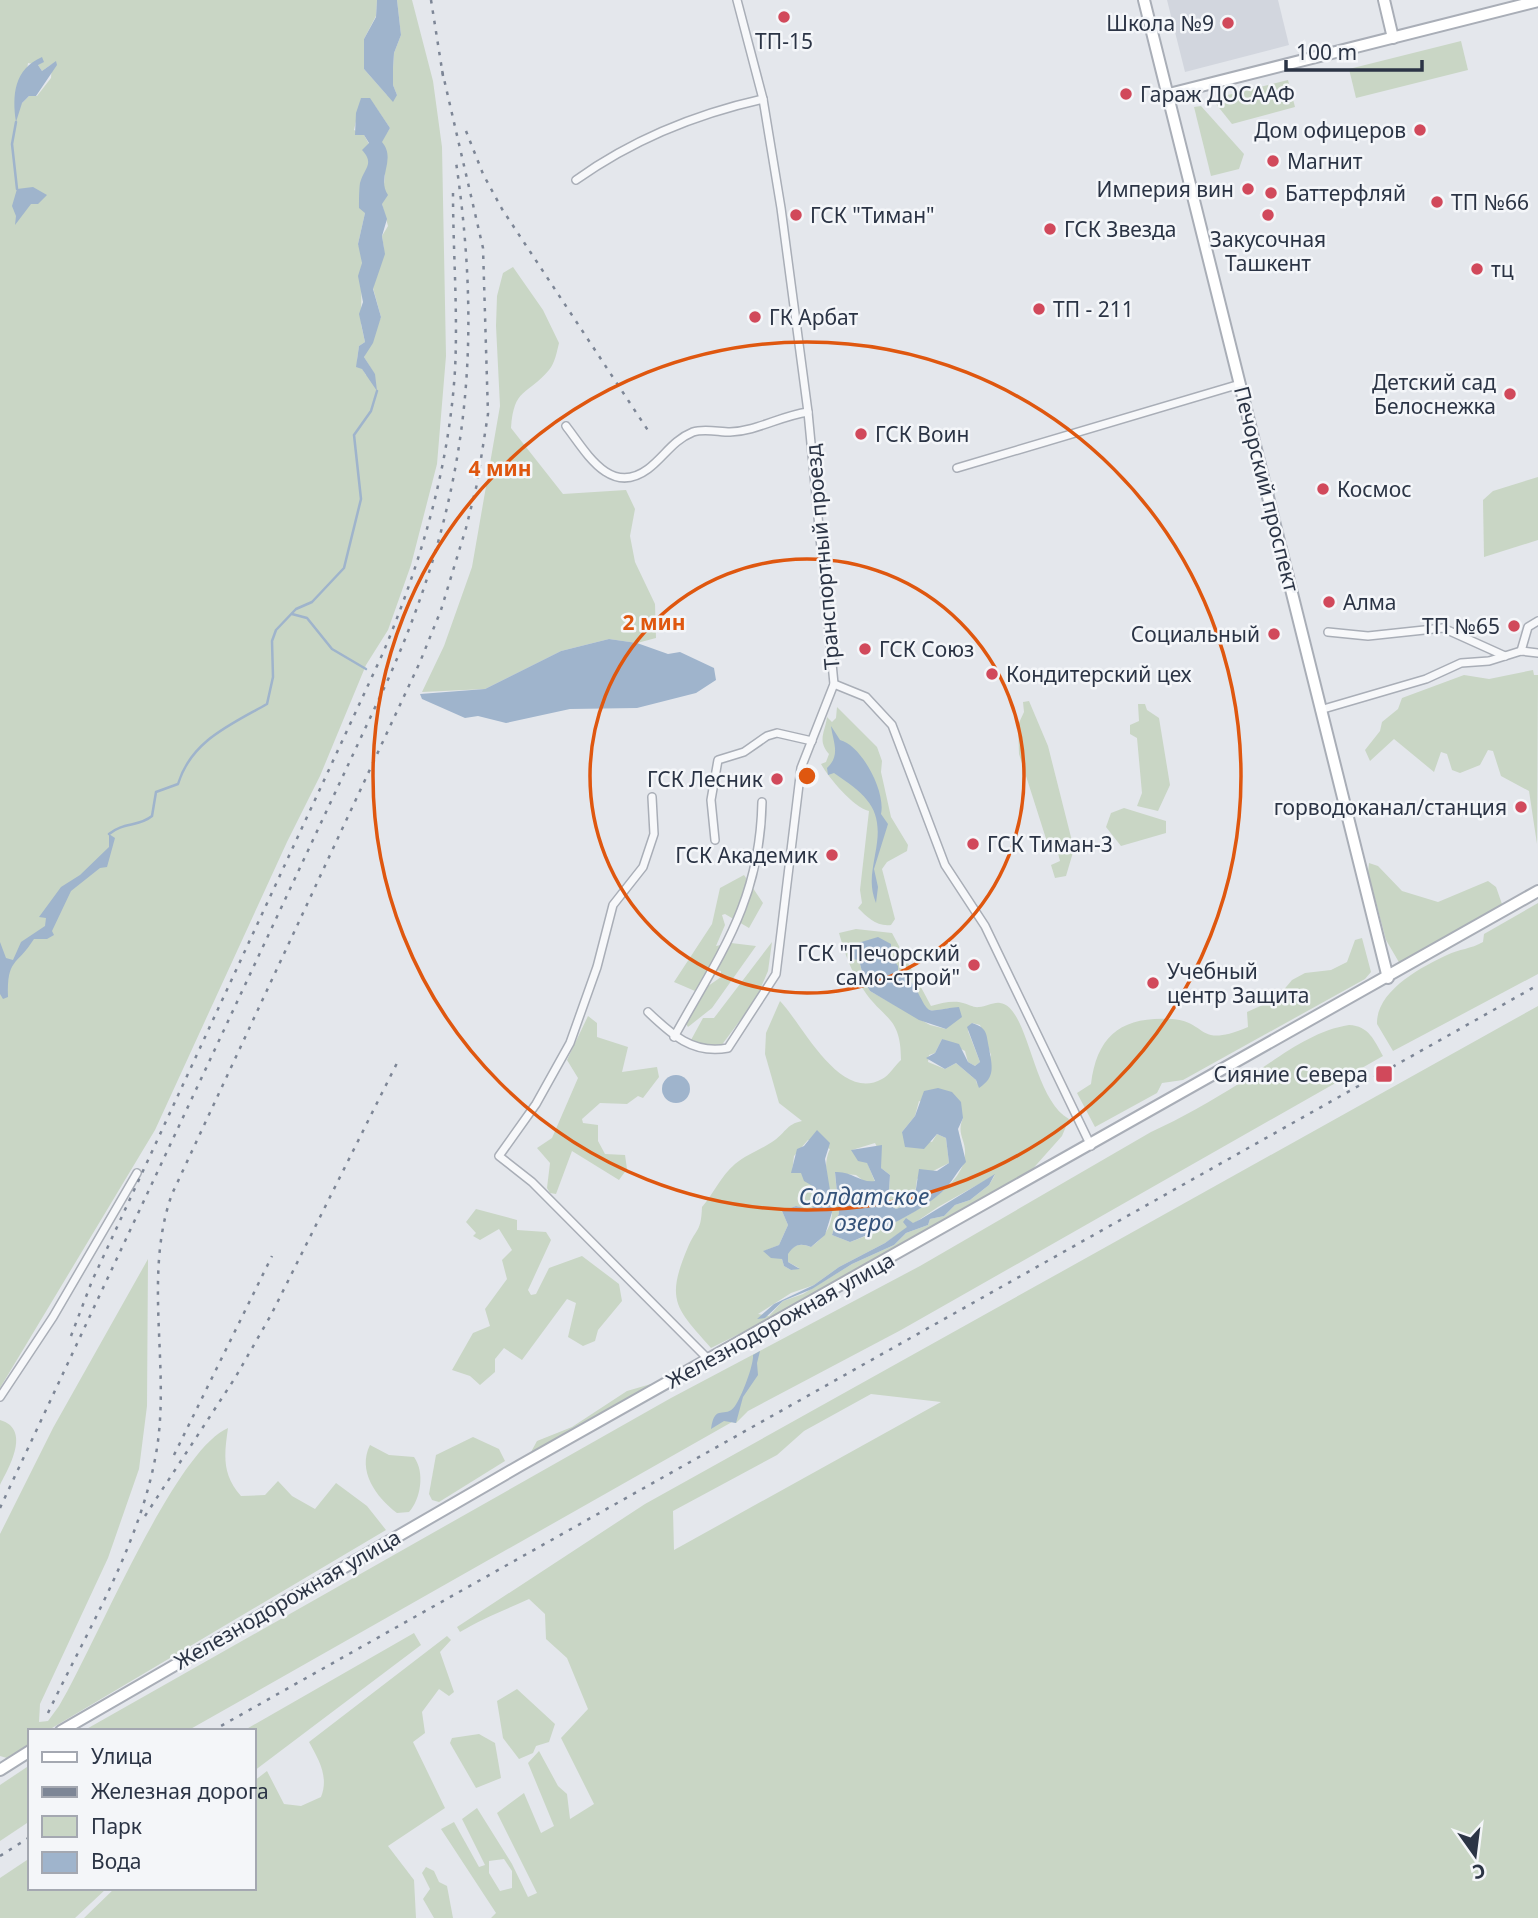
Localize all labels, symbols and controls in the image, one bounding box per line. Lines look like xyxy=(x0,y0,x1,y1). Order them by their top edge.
marker: ТП-15 xyxy=(776,9,792,25)
place label: Школа №9 xyxy=(1106,9,1214,37)
marker: Школа №9 xyxy=(1220,15,1236,31)
place label: ТП-15 xyxy=(755,27,813,55)
scale bar xyxy=(1286,28,1422,72)
text: 100 m xyxy=(1296,38,1357,66)
place label: Гараж ДОСААФ xyxy=(1140,80,1295,108)
marker: Гараж ДОСААФ xyxy=(1118,86,1134,102)
place label: Дом офицеров xyxy=(1254,116,1406,144)
marker: Дом офицеров xyxy=(1412,122,1428,138)
place label: Магнит xyxy=(1287,147,1363,175)
marker: Магнит xyxy=(1265,153,1281,169)
place label: Империя вин xyxy=(1097,175,1234,203)
place label: Баттерфляй xyxy=(1285,179,1406,207)
marker: Империя вин xyxy=(1240,181,1256,197)
marker: Баттерфляй xyxy=(1263,185,1279,201)
place label: ТП №66 xyxy=(1451,188,1529,216)
marker: ТП №66 xyxy=(1429,194,1445,210)
place label: ГСК "Тиман" xyxy=(810,201,935,229)
marker: ГСК "Тиман" xyxy=(788,207,804,223)
marker: Закусочная Ташкент xyxy=(1260,207,1276,223)
place label: ГСК Звезда xyxy=(1064,215,1177,243)
marker: ГСК Звезда xyxy=(1042,221,1058,237)
place label: Закусочная Ташкент xyxy=(1210,225,1326,277)
place label: тц xyxy=(1491,255,1514,283)
marker: тц xyxy=(1469,261,1485,277)
place label: ТП - 211 xyxy=(1053,295,1134,323)
marker: ТП - 211 xyxy=(1031,301,1047,317)
place label: ГК Арбат xyxy=(769,303,858,331)
marker: ГК Арбат xyxy=(747,309,763,325)
place label: Детский сад Белоснежка xyxy=(1372,368,1496,420)
street label: Печорский проспект xyxy=(1228,383,1306,595)
marker: Детский сад Белоснежка xyxy=(1502,386,1518,402)
place label: ГСК Воин xyxy=(875,420,969,448)
marker: ГСК Воин xyxy=(853,426,869,442)
street label: Транспортный проезд xyxy=(798,443,846,671)
text: 4 мин xyxy=(469,454,531,482)
place label: Космос xyxy=(1337,475,1412,503)
marker: Космос xyxy=(1315,481,1331,497)
place label: Алма xyxy=(1343,588,1397,616)
marker: Алма xyxy=(1321,594,1337,610)
text: 2 мин xyxy=(623,608,685,636)
place label: ТП №65 xyxy=(1422,612,1500,640)
marker: ТП №65 xyxy=(1506,618,1522,634)
place label: Социальный xyxy=(1131,620,1260,648)
marker: Социальный xyxy=(1266,626,1282,642)
place label: ГСК Союз xyxy=(879,635,974,663)
marker: ГСК Союз xyxy=(857,641,873,657)
place label: Кондитерский цех xyxy=(1006,660,1192,688)
marker: Кондитерский цех xyxy=(984,666,1000,682)
centre of rings xyxy=(795,764,819,788)
place label: ГСК Лесник xyxy=(647,765,763,793)
marker: ГСК Лесник xyxy=(769,771,785,787)
place label: горводоканал/станция xyxy=(1274,793,1507,821)
marker: горводоканал/станция xyxy=(1513,799,1529,815)
place label: ГСК Тиман-3 xyxy=(987,830,1113,858)
marker: ГСК Тиман-3 xyxy=(965,836,981,852)
place label: ГСК Академик xyxy=(675,841,818,869)
marker: ГСК Академик xyxy=(824,847,840,863)
place label: ГСК "Печорский само-строй" xyxy=(797,939,960,991)
marker: ГСК "Печорский само-строй" xyxy=(966,957,982,973)
place label: Учебный центр Защита xyxy=(1167,957,1309,1009)
marker: Учебный центр Защита xyxy=(1145,975,1161,991)
place label: Сияние Севера xyxy=(1214,1060,1368,1088)
marker: Сияние Севера xyxy=(1374,1064,1394,1084)
water label: Солдатское озеро xyxy=(799,1180,929,1238)
street label: Железнодорожная улица xyxy=(661,1245,899,1395)
street label: Железнодорожная улица xyxy=(169,1523,405,1675)
legend xyxy=(28,1729,256,1890)
text: Улица xyxy=(91,1742,153,1770)
text: Железная дорога xyxy=(91,1777,269,1805)
text: Парк xyxy=(91,1812,142,1840)
north arrow xyxy=(1440,1820,1510,1890)
text: Вода xyxy=(91,1847,141,1875)
text: С xyxy=(1470,1857,1488,1886)

